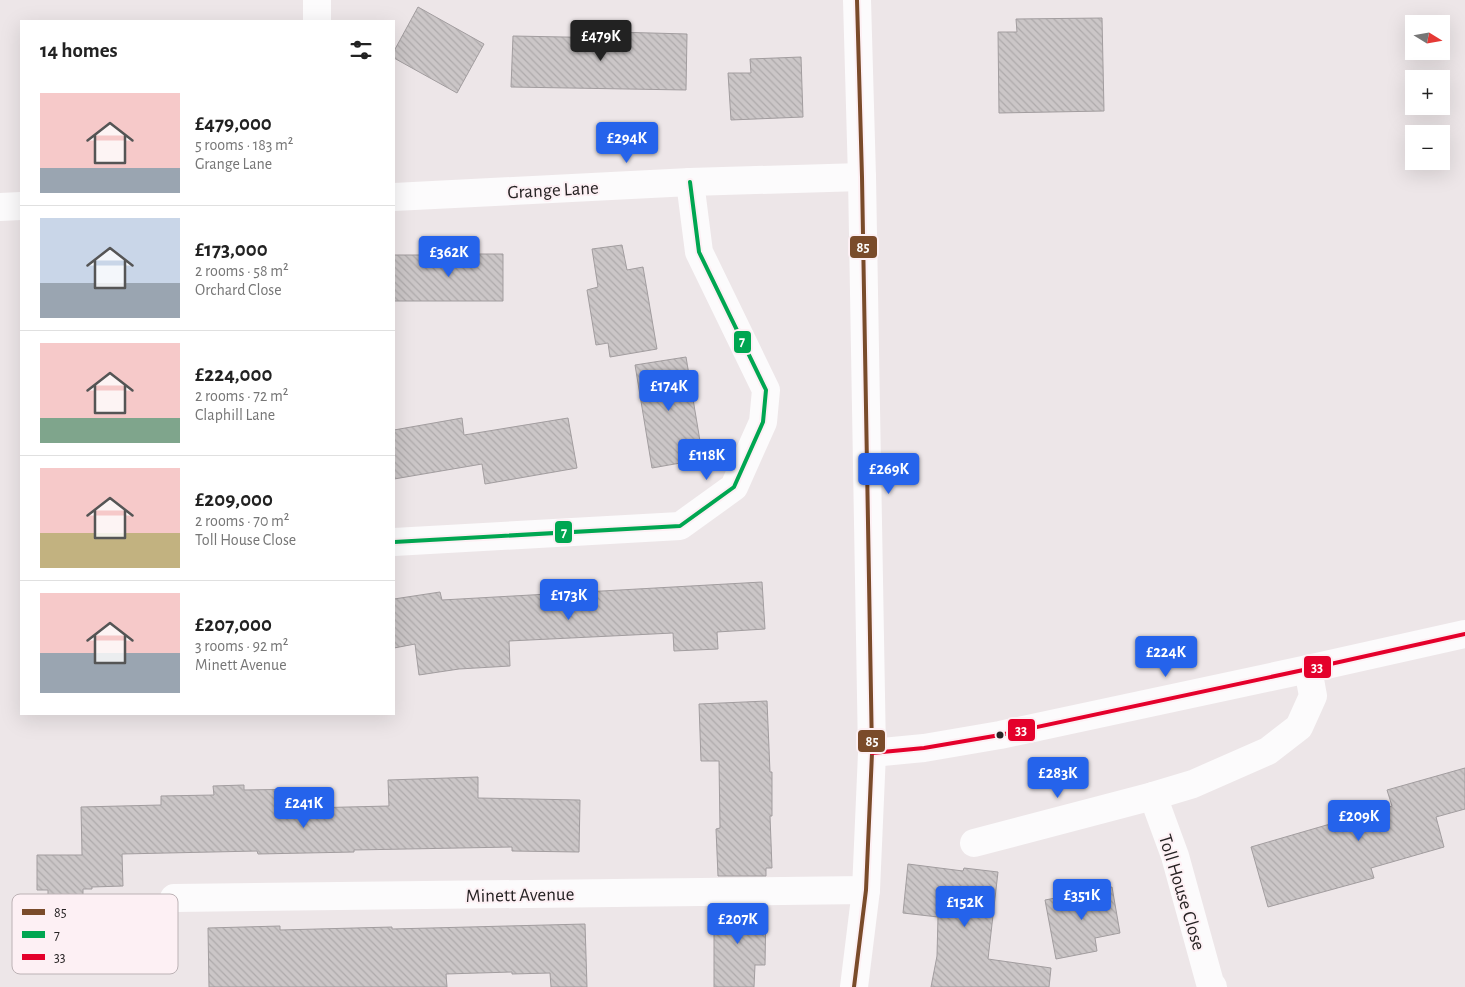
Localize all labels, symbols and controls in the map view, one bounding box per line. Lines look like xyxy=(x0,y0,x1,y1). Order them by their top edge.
north arrow xyxy=(1405,15,1450,60)
map controls xyxy=(1405,15,1450,170)
pin: £479K xyxy=(566,20,636,62)
text: £479K xyxy=(581,28,621,44)
icon: filters xyxy=(347,36,375,64)
text: 14 homes xyxy=(40,40,118,61)
button: + xyxy=(1405,70,1450,115)
icon: home xyxy=(80,113,140,173)
text: £479,000 xyxy=(195,113,272,134)
pin: £294K xyxy=(592,121,662,164)
button: − xyxy=(1405,125,1450,170)
text: £294K xyxy=(607,130,647,146)
text: 5 rooms · 183 m² xyxy=(195,137,293,153)
text: Grange Lane xyxy=(195,156,272,172)
street label: Grange Lane xyxy=(507,179,599,202)
line badge: 85 xyxy=(849,235,878,259)
pin: £362K xyxy=(414,236,484,278)
icon: home xyxy=(80,238,140,298)
text: £173,000 xyxy=(195,239,268,260)
text: 85 xyxy=(857,241,869,255)
text: £362K xyxy=(430,244,468,260)
text: 2 rooms · 58 m² xyxy=(195,263,289,279)
text: Orchard Close xyxy=(195,282,282,298)
line badge: 7 xyxy=(733,330,752,354)
text: 7 xyxy=(739,335,745,349)
icon: home xyxy=(80,363,140,423)
text: £224,000 xyxy=(195,364,272,385)
pin: £174K xyxy=(634,370,704,412)
text: £174K xyxy=(650,378,688,394)
text: 2 rooms · 72 m² xyxy=(195,388,288,404)
text: Claphill Lane xyxy=(195,407,275,423)
pin: £118K xyxy=(672,438,742,481)
text: £118K xyxy=(689,447,725,463)
pin: £269K xyxy=(854,452,924,495)
text: £269K xyxy=(869,461,909,477)
icon: home xyxy=(80,488,140,548)
text: £209,000 xyxy=(195,489,273,510)
text: 2 rooms · 70 m² xyxy=(195,513,289,529)
line badge: 7 xyxy=(554,520,573,544)
text: 7 xyxy=(561,526,567,540)
text: Toll House Close xyxy=(195,532,296,548)
pin: £173K xyxy=(534,578,604,621)
text: £173K xyxy=(551,587,587,603)
icon: home xyxy=(80,613,140,673)
text: £207,000 xyxy=(195,614,272,635)
pin: £224K xyxy=(1131,636,1201,678)
text: 3 rooms · 92 m² xyxy=(195,638,288,654)
text: £224K xyxy=(1146,644,1186,660)
line badge: 33 xyxy=(1303,655,1332,679)
text: Minett Avenue xyxy=(195,657,287,673)
text: 33 xyxy=(1311,661,1323,675)
line badge: 33 xyxy=(1007,718,1036,742)
text: 33 xyxy=(1015,724,1027,738)
line badge: 85 xyxy=(857,729,886,753)
unlabelled marker xyxy=(995,730,1005,740)
text: 85 xyxy=(866,735,878,749)
pin: £283K xyxy=(1023,756,1093,799)
text: £283K xyxy=(1039,765,1077,781)
pin: £241K xyxy=(269,786,339,829)
text: £241K xyxy=(285,795,323,811)
pin: £209K xyxy=(1324,800,1394,842)
text: £209K xyxy=(1339,808,1379,824)
street label: Toll House Close xyxy=(1155,832,1208,953)
pin: £351K xyxy=(1047,878,1117,921)
street label: Minett Avenue xyxy=(465,885,575,906)
pin: £152K xyxy=(930,886,1000,928)
text: £351K xyxy=(1064,887,1100,903)
legend xyxy=(12,894,178,974)
text: £152K xyxy=(947,894,983,910)
pin: £207K xyxy=(703,902,773,945)
text: 85 xyxy=(54,906,67,920)
text: £207K xyxy=(718,911,758,927)
text: 7 xyxy=(54,928,60,942)
text: 33 xyxy=(54,951,66,965)

